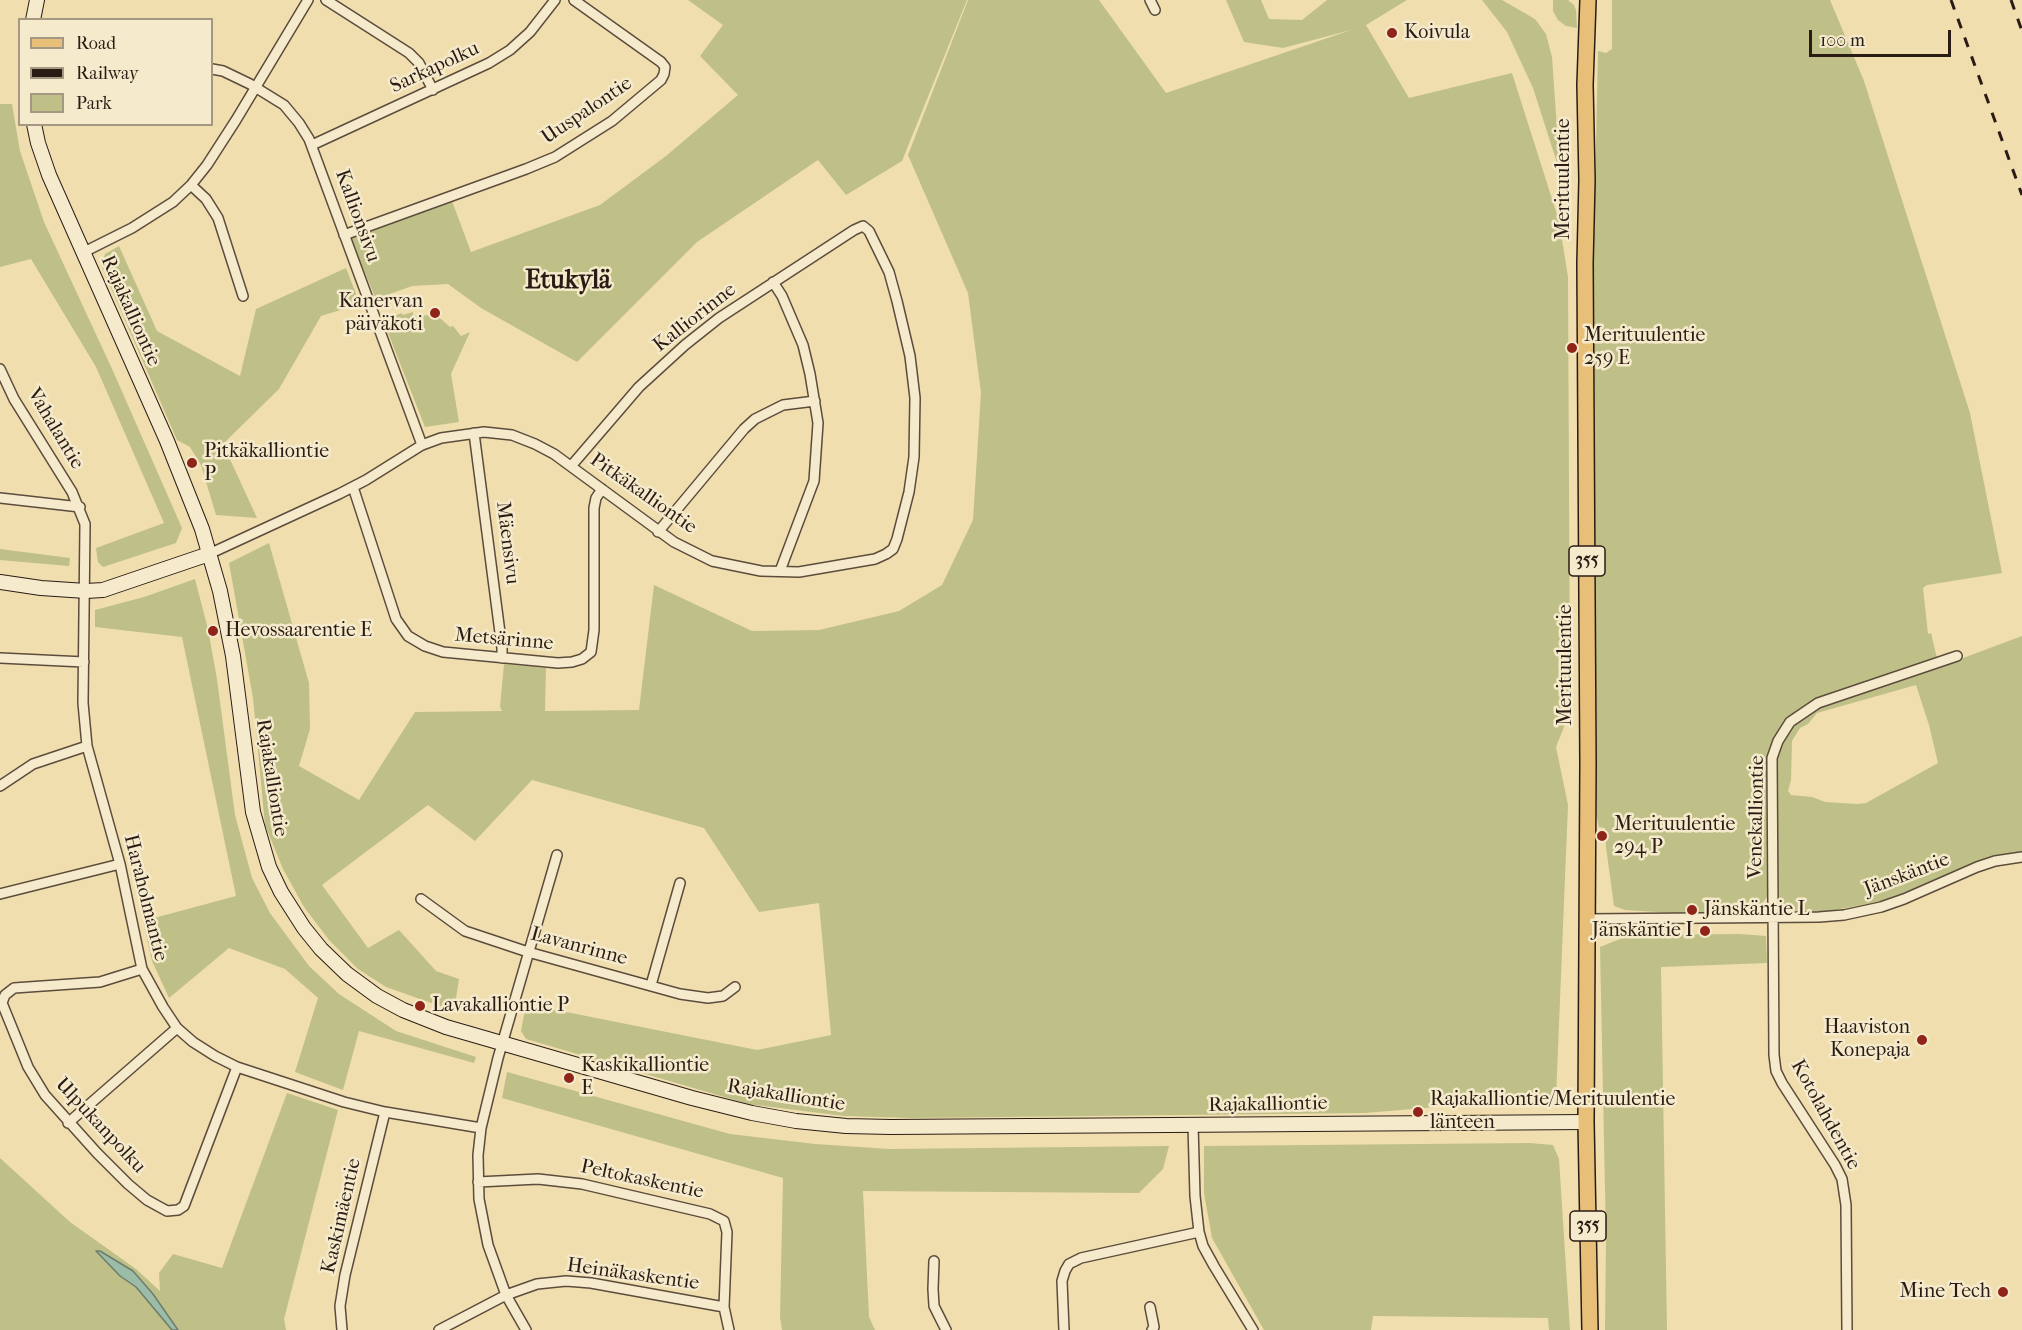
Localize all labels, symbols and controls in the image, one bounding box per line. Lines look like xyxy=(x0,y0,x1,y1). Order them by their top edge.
legend xyxy=(18,18,213,126)
scale bar xyxy=(1812,18,1954,56)
place label: Koivula xyxy=(1404,21,1470,45)
marker: Koivula xyxy=(1385,26,1399,40)
text: 100 m xyxy=(1820,30,1865,51)
text: Road xyxy=(76,33,116,54)
street label: Sarkapolku xyxy=(387,37,483,99)
text: Railway xyxy=(76,63,139,84)
street label: Uuspalontie xyxy=(537,72,637,150)
text: Park xyxy=(76,93,112,114)
street label: Merituulentie xyxy=(1552,118,1576,240)
street label: Kallionsivu xyxy=(329,166,385,266)
street label: Rajakalliontie xyxy=(95,252,165,370)
district label: Etukylä xyxy=(525,266,611,298)
street label: Kalliorinne xyxy=(649,278,741,358)
place label: Kanervan päiväkoti xyxy=(338,290,423,337)
marker: Kanervan päiväkoti xyxy=(428,306,442,320)
place label: Merituulentie 259 E xyxy=(1584,324,1705,371)
marker: Merituulentie 259 E xyxy=(1565,341,1579,355)
street label: Vahalantie xyxy=(21,384,89,474)
place label: Pitkäkalliontie P xyxy=(204,440,329,487)
street label: Pitkäkalliontie xyxy=(585,448,701,540)
marker: Pitkäkalliontie P xyxy=(185,456,199,470)
street label: Mäensivu xyxy=(490,500,524,586)
road number: 355 xyxy=(1569,546,1605,576)
street label: Merituulentie xyxy=(1554,604,1578,726)
place label: Hevossaarentie E xyxy=(225,619,372,643)
marker: Hevossaarentie E xyxy=(206,624,220,638)
street label: Metsärinne xyxy=(454,624,554,656)
street label: Rajakalliontie xyxy=(250,717,292,839)
street label: Venekalliontie xyxy=(1744,755,1770,879)
place label: Merituulentie 294 P xyxy=(1614,813,1735,860)
marker: Merituulentie 294 P xyxy=(1595,829,1609,843)
street label: Haraholmantie xyxy=(118,832,172,964)
street label: Jänskäntie xyxy=(1861,848,1953,902)
place label: Jänskäntie L xyxy=(1704,898,1810,922)
marker: Jänskäntie L xyxy=(1685,903,1699,917)
place label: Jänskäntie I xyxy=(1592,919,1693,943)
street label: Lavanrinne xyxy=(528,923,630,971)
marker: Jänskäntie I xyxy=(1698,924,1712,938)
place label: Lavakalliontie P xyxy=(432,994,569,1018)
marker: Lavakalliontie P xyxy=(413,999,427,1013)
place label: Haaviston Konepaja xyxy=(1824,1016,1910,1063)
marker: Haaviston Konepaja xyxy=(1915,1033,1929,1047)
place label: Kaskikalliontie E xyxy=(581,1054,709,1101)
street label: Kotolahdentie xyxy=(1785,1056,1865,1174)
marker: Kaskikalliontie E xyxy=(562,1071,576,1085)
street label: Ulpukanpolku xyxy=(50,1073,150,1179)
street label: Rajakalliontie xyxy=(725,1075,847,1117)
place label: Rajakalliontie/Merituulentie länteen xyxy=(1430,1088,1675,1135)
street label: Rajakalliontie xyxy=(1208,1092,1328,1118)
marker: Rajakalliontie/Merituulentie länteen xyxy=(1411,1105,1425,1119)
street label: Peltokaskentie xyxy=(578,1155,706,1205)
street label: Kaskimäentie xyxy=(317,1156,367,1276)
road number: 355 xyxy=(1570,1211,1606,1241)
street label: Heinäkaskentie xyxy=(565,1254,701,1296)
place label: Mine Tech xyxy=(1899,1280,1991,1304)
marker: Mine Tech xyxy=(1996,1285,2010,1299)

